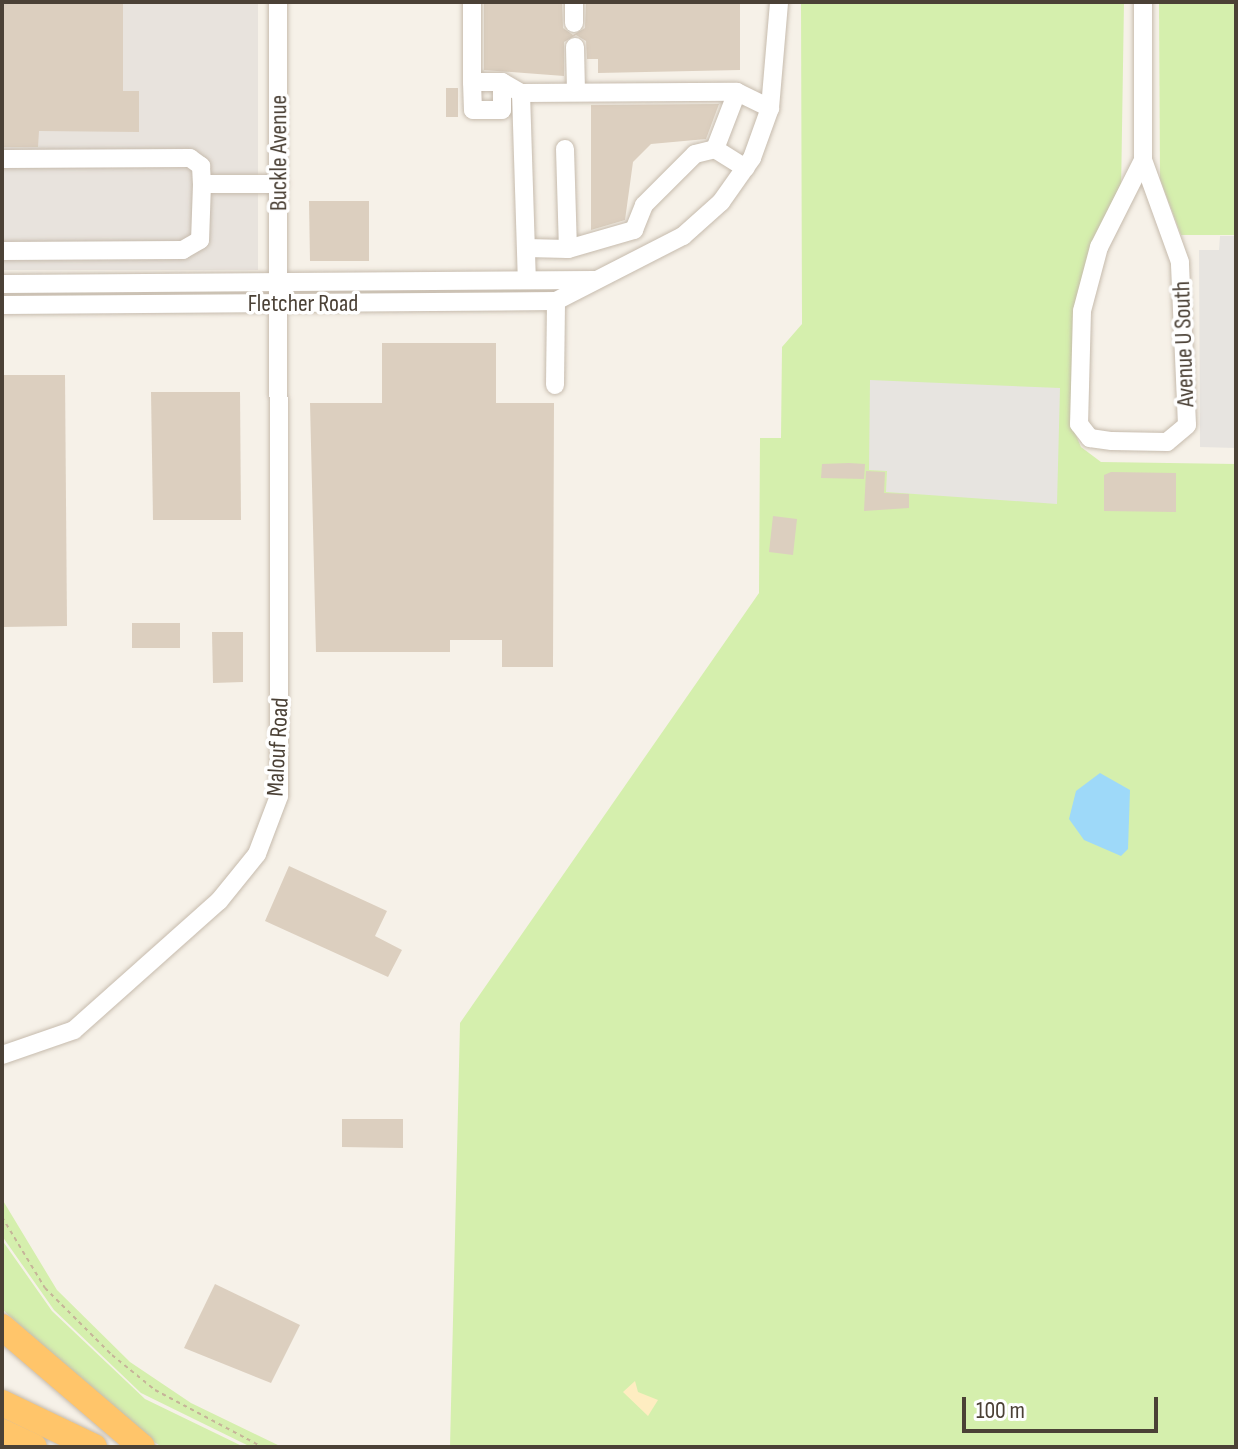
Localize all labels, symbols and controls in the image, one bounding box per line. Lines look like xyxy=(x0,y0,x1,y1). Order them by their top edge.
street label: Buckle Avenue xyxy=(265,95,293,211)
street label: Avenue U South xyxy=(1167,281,1201,407)
street label: Fletcher Road xyxy=(248,290,358,318)
street label: Malouf Road xyxy=(261,697,295,797)
scale bar xyxy=(966,1381,1162,1431)
text: 100 m xyxy=(976,1396,1025,1425)

